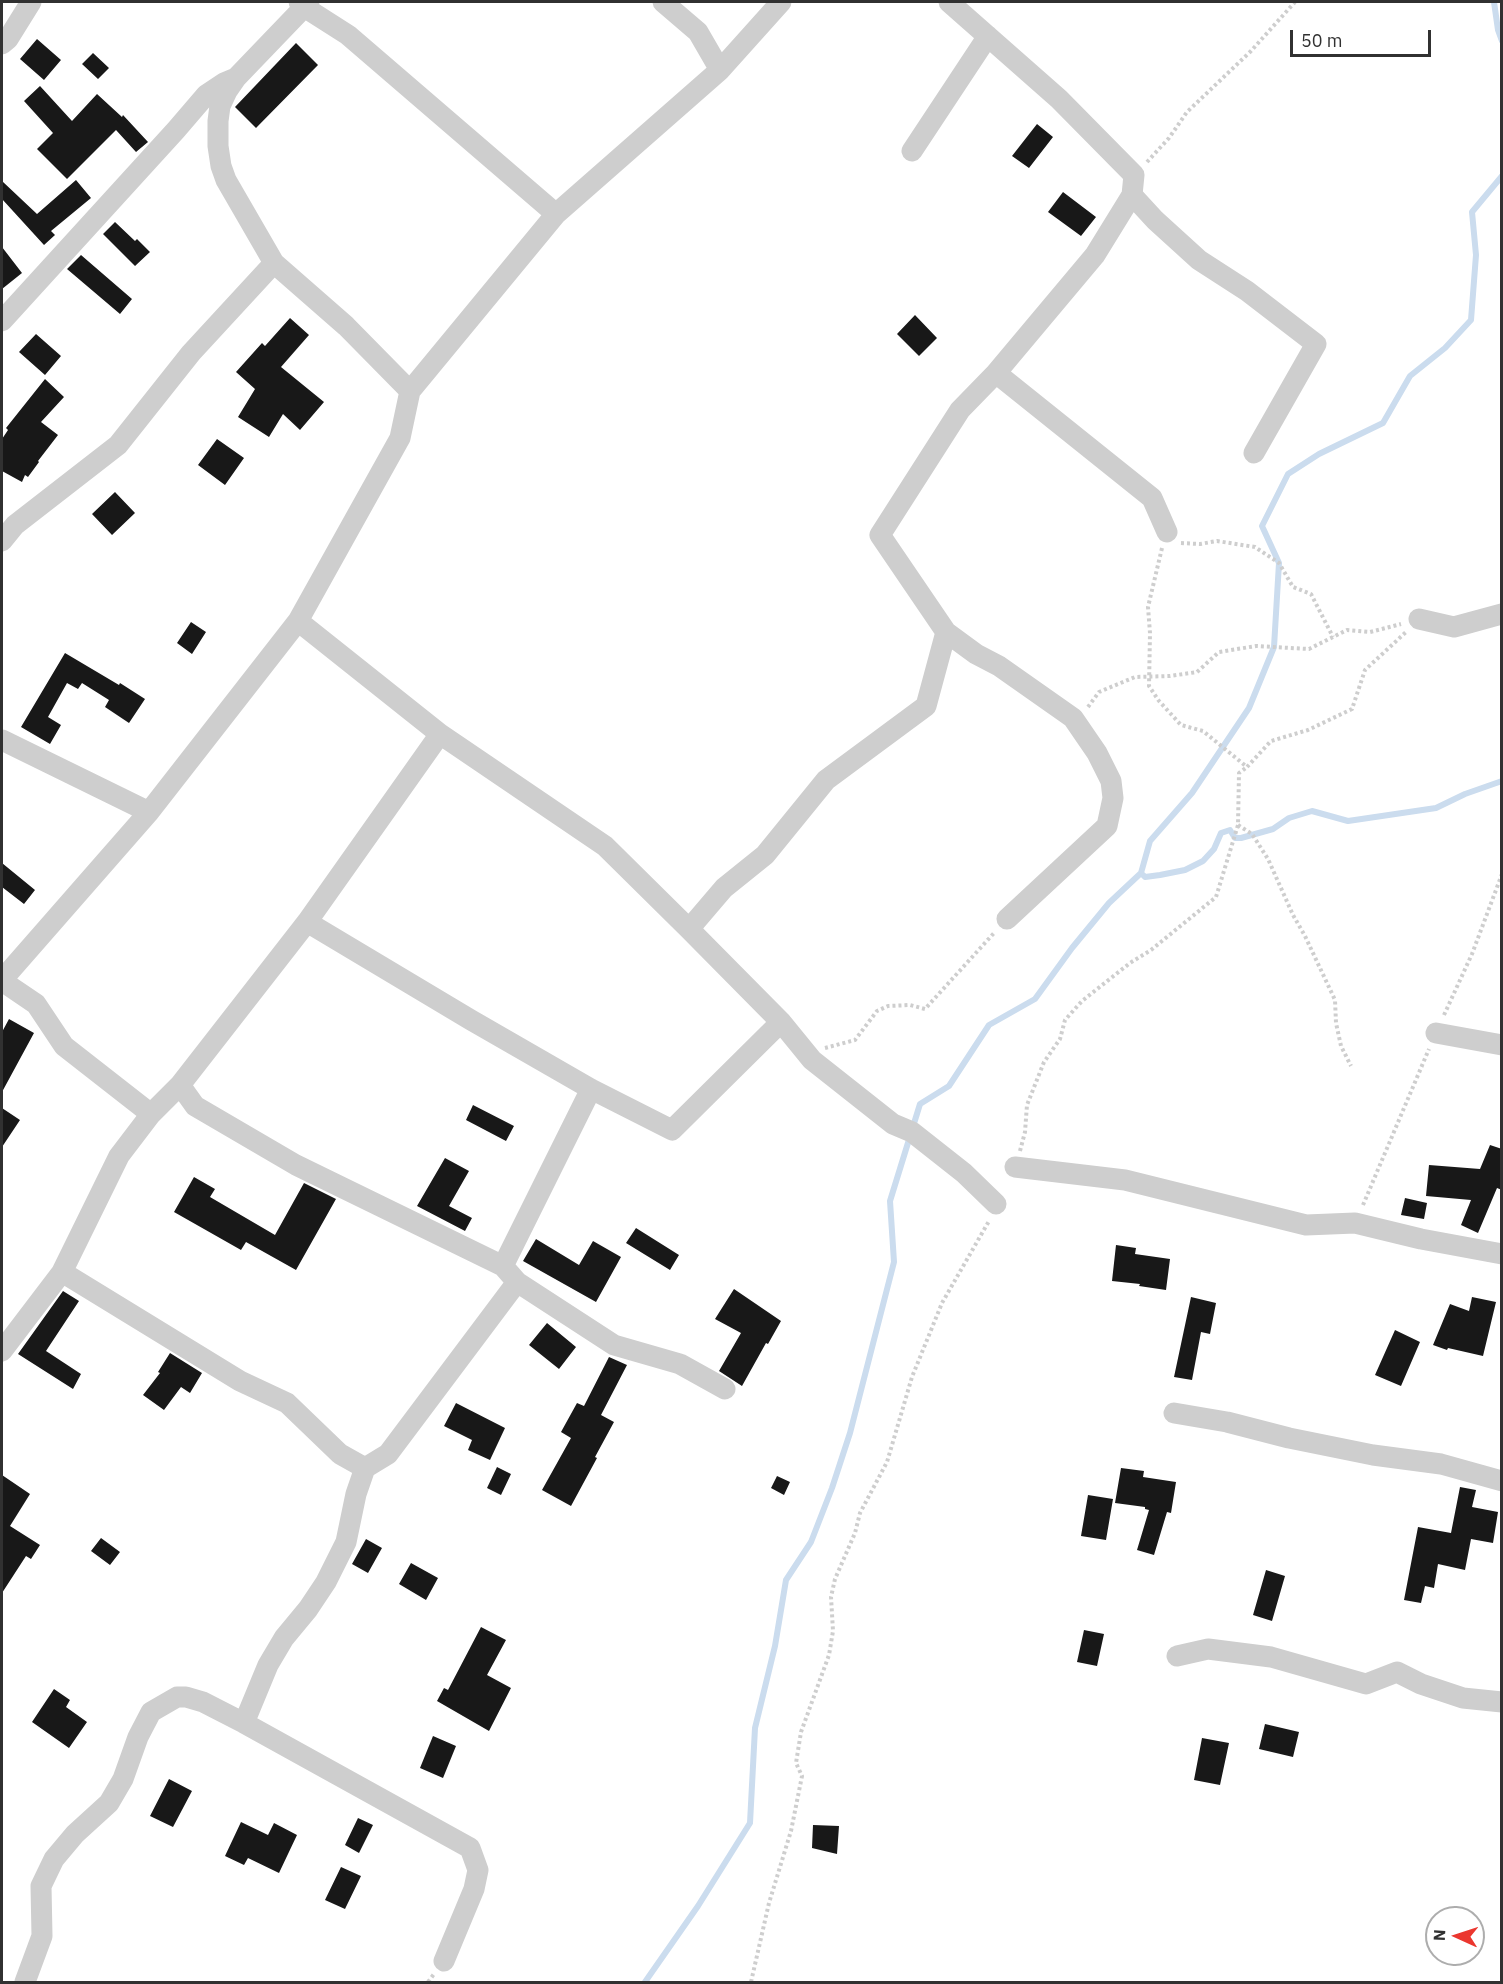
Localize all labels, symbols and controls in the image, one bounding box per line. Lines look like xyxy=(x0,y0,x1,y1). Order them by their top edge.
scale bar xyxy=(1293,18,1434,56)
text: 50 m xyxy=(1301,29,1343,52)
north arrow xyxy=(1425,1906,1485,1966)
text: N xyxy=(1429,1929,1449,1941)

